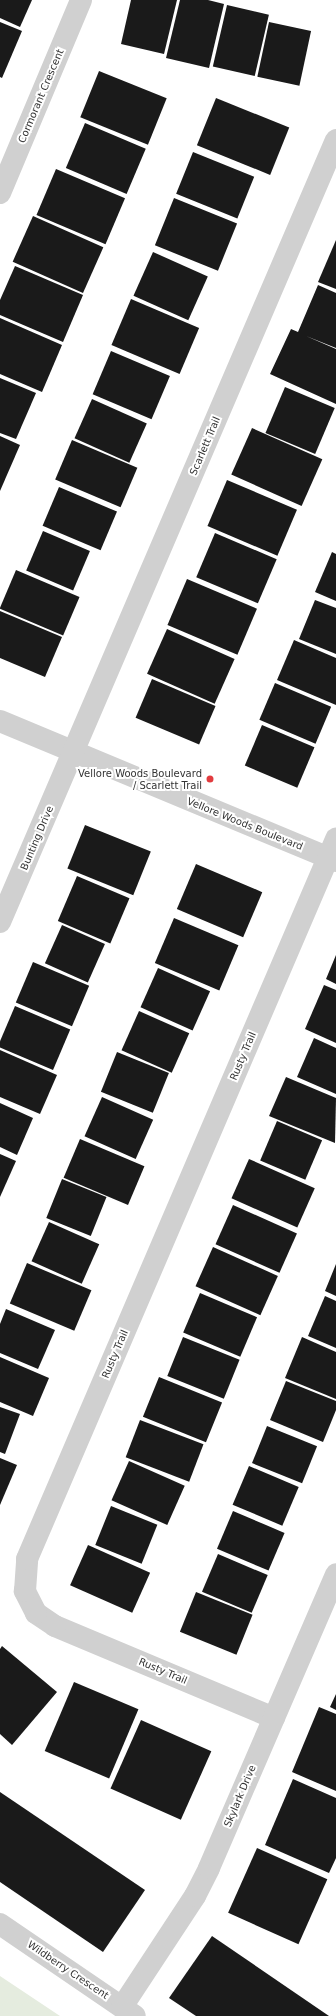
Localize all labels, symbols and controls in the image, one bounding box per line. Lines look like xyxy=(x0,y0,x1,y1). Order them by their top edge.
street label: Cormorant Crescent xyxy=(16,47,66,145)
street label: Scarlett Trail xyxy=(187,415,223,477)
place label: Vellore Woods Boulevard / Scarlett Trail xyxy=(78,767,202,790)
marker: Vellore Woods Boulevard / Scarlett Trail xyxy=(205,774,215,784)
street label: Vellore Woods Boulevard xyxy=(185,795,305,853)
street label: Bunting Drive xyxy=(18,804,56,872)
street label: Rusty Trail xyxy=(227,1030,259,1082)
street label: Rusty Trail xyxy=(99,1328,131,1380)
street label: Rusty Trail xyxy=(137,1655,189,1687)
street label: Skylark Drive xyxy=(222,1763,258,1829)
street label: Wildberry Crescent xyxy=(25,1938,111,2002)

